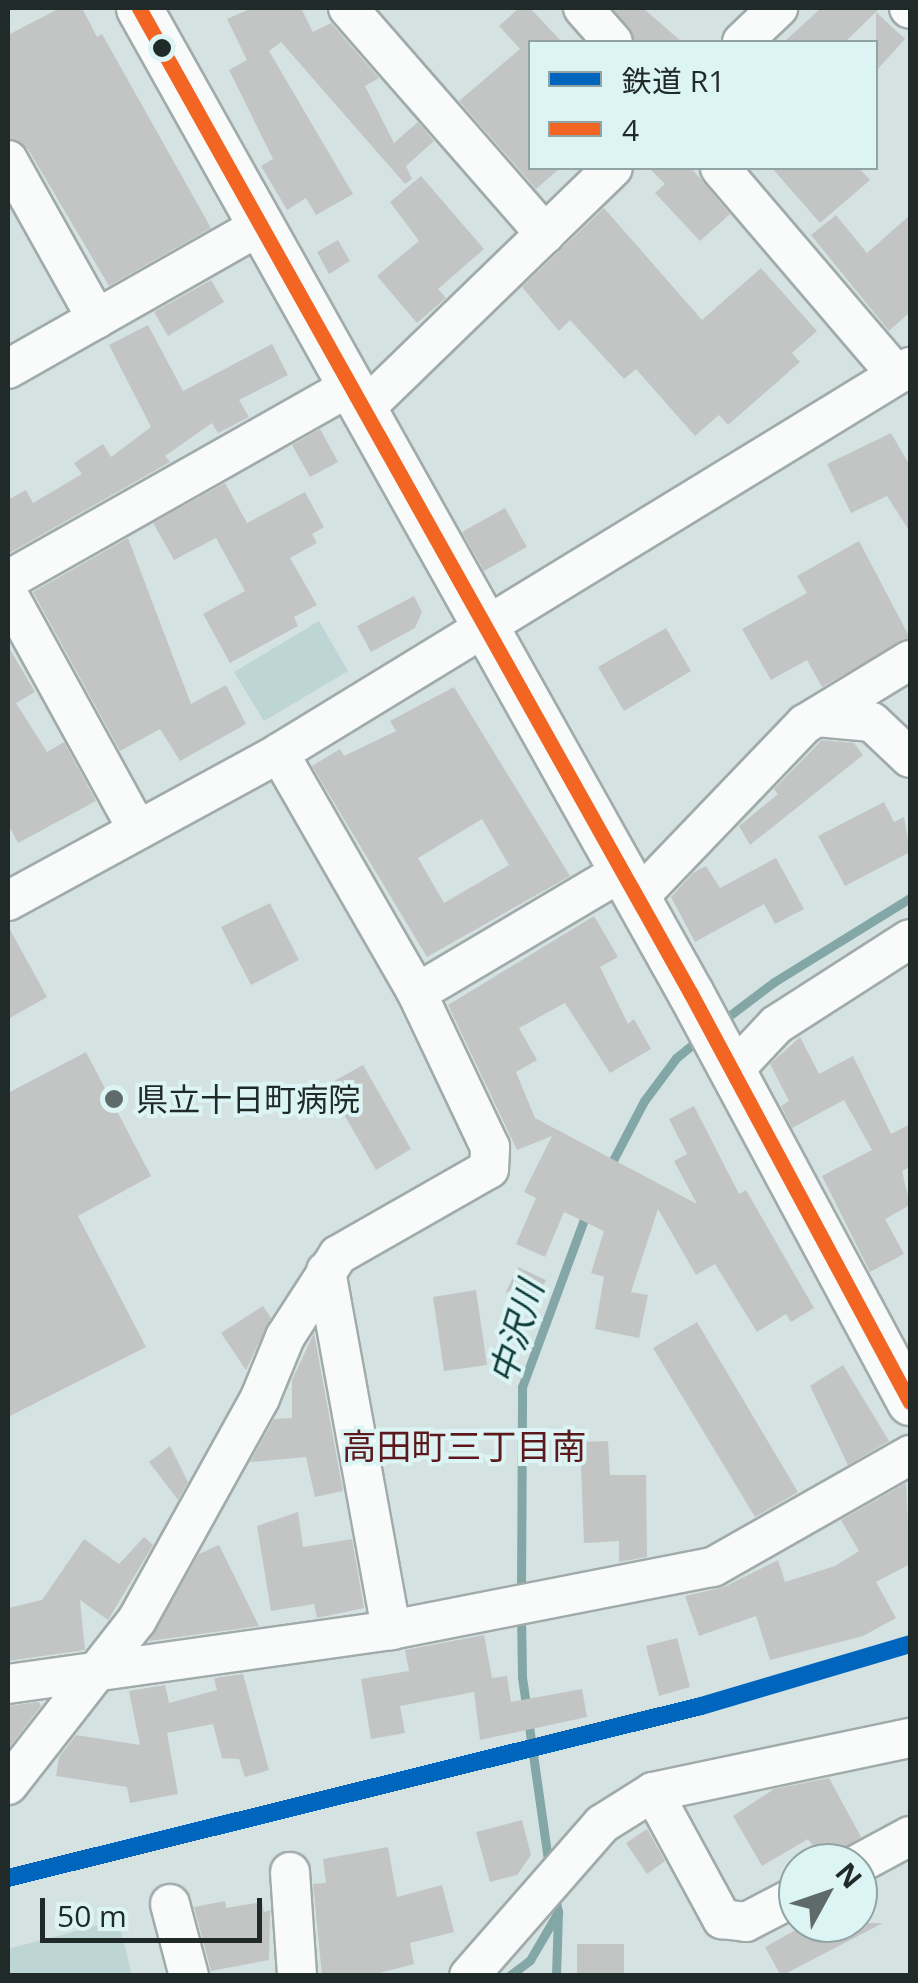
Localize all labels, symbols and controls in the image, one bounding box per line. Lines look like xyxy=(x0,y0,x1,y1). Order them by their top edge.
unlabelled marker xyxy=(152,38,172,58)
legend xyxy=(528,40,878,170)
text: 鉄道 R1 xyxy=(622,60,725,101)
text: 4 xyxy=(622,109,639,150)
place label: 県立十日町病院 xyxy=(136,1080,360,1118)
marker: 県立十日町病院 xyxy=(101,1086,127,1112)
water label: 中沢川 xyxy=(481,1276,551,1388)
district label: 高田町三丁目南 xyxy=(342,1425,586,1467)
north arrow xyxy=(778,1843,878,1943)
text: N xyxy=(828,1854,871,1896)
scale bar xyxy=(45,1878,268,1940)
text: 50 m xyxy=(57,1895,127,1936)

